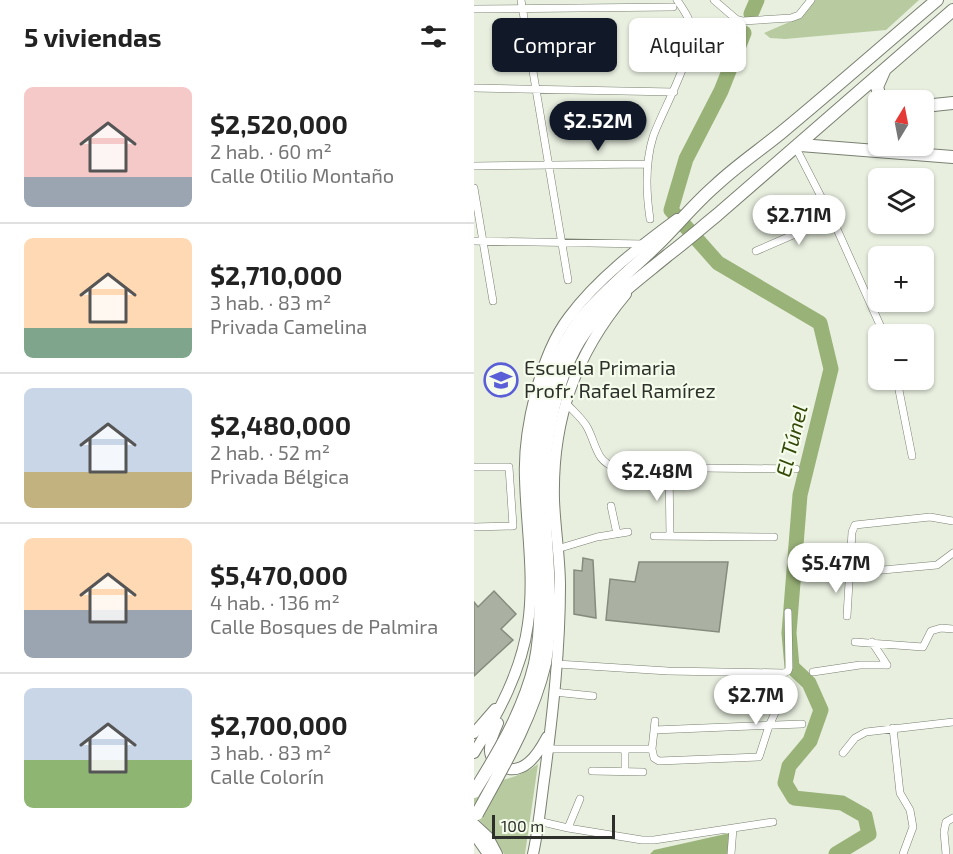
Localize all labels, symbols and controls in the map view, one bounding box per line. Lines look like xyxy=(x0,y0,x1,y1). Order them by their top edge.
chip: Comprar xyxy=(492,18,617,72)
chip: Alquilar xyxy=(629,18,746,72)
icon: filters xyxy=(417,20,450,53)
text: 5 viviendas xyxy=(24,21,162,52)
north arrow xyxy=(868,90,934,156)
map controls xyxy=(868,90,934,390)
pin: $2.52M xyxy=(549,101,647,152)
text: $2,520,000 xyxy=(210,108,348,139)
text: $2.52M xyxy=(563,108,633,132)
icon: home xyxy=(72,111,144,183)
text: 2 hab. · 60 m² xyxy=(210,139,332,163)
text: Calle Otilio Montaño xyxy=(210,163,394,187)
button: layers xyxy=(868,168,934,234)
pin: $2.71M xyxy=(750,195,848,246)
text: $2.71M xyxy=(767,202,831,226)
button: + xyxy=(868,246,934,312)
text: $2,710,000 xyxy=(210,259,343,290)
icon: home xyxy=(72,262,144,334)
text: 3 hab. · 83 m² xyxy=(210,290,331,314)
text: Privada Camelina xyxy=(210,314,367,338)
button: − xyxy=(868,324,934,390)
place label: Escuela Primaria Profr. Rafael Ramírez xyxy=(524,355,716,402)
school or university icon: Escuela Primaria Profr. Rafael Ramírez xyxy=(483,362,519,398)
water label: El Túnel xyxy=(770,402,812,479)
text: $2,480,000 xyxy=(210,409,351,440)
icon: home xyxy=(72,412,144,484)
text: 2 hab. · 52 m² xyxy=(210,440,330,464)
pin: $2.48M xyxy=(608,451,706,502)
text: $2.48M xyxy=(621,458,693,482)
text: Privada Bélgica xyxy=(210,464,349,488)
pin: $5.47M xyxy=(787,543,885,594)
text: $5.47M xyxy=(801,550,871,574)
text: $5,470,000 xyxy=(210,559,348,590)
icon: home xyxy=(72,562,144,634)
text: 4 hab. · 136 m² xyxy=(210,590,340,614)
text: Calle Bosques de Palmira xyxy=(210,614,438,638)
pin: $2.7M xyxy=(714,675,798,726)
text: $2.7M xyxy=(728,682,784,706)
text: $2,700,000 xyxy=(210,709,348,740)
icon: home xyxy=(72,712,144,784)
text: 3 hab. · 83 m² xyxy=(210,740,331,764)
text: Calle Colorín xyxy=(210,764,324,788)
scale bar xyxy=(492,812,615,840)
text: 100 m xyxy=(501,816,544,835)

